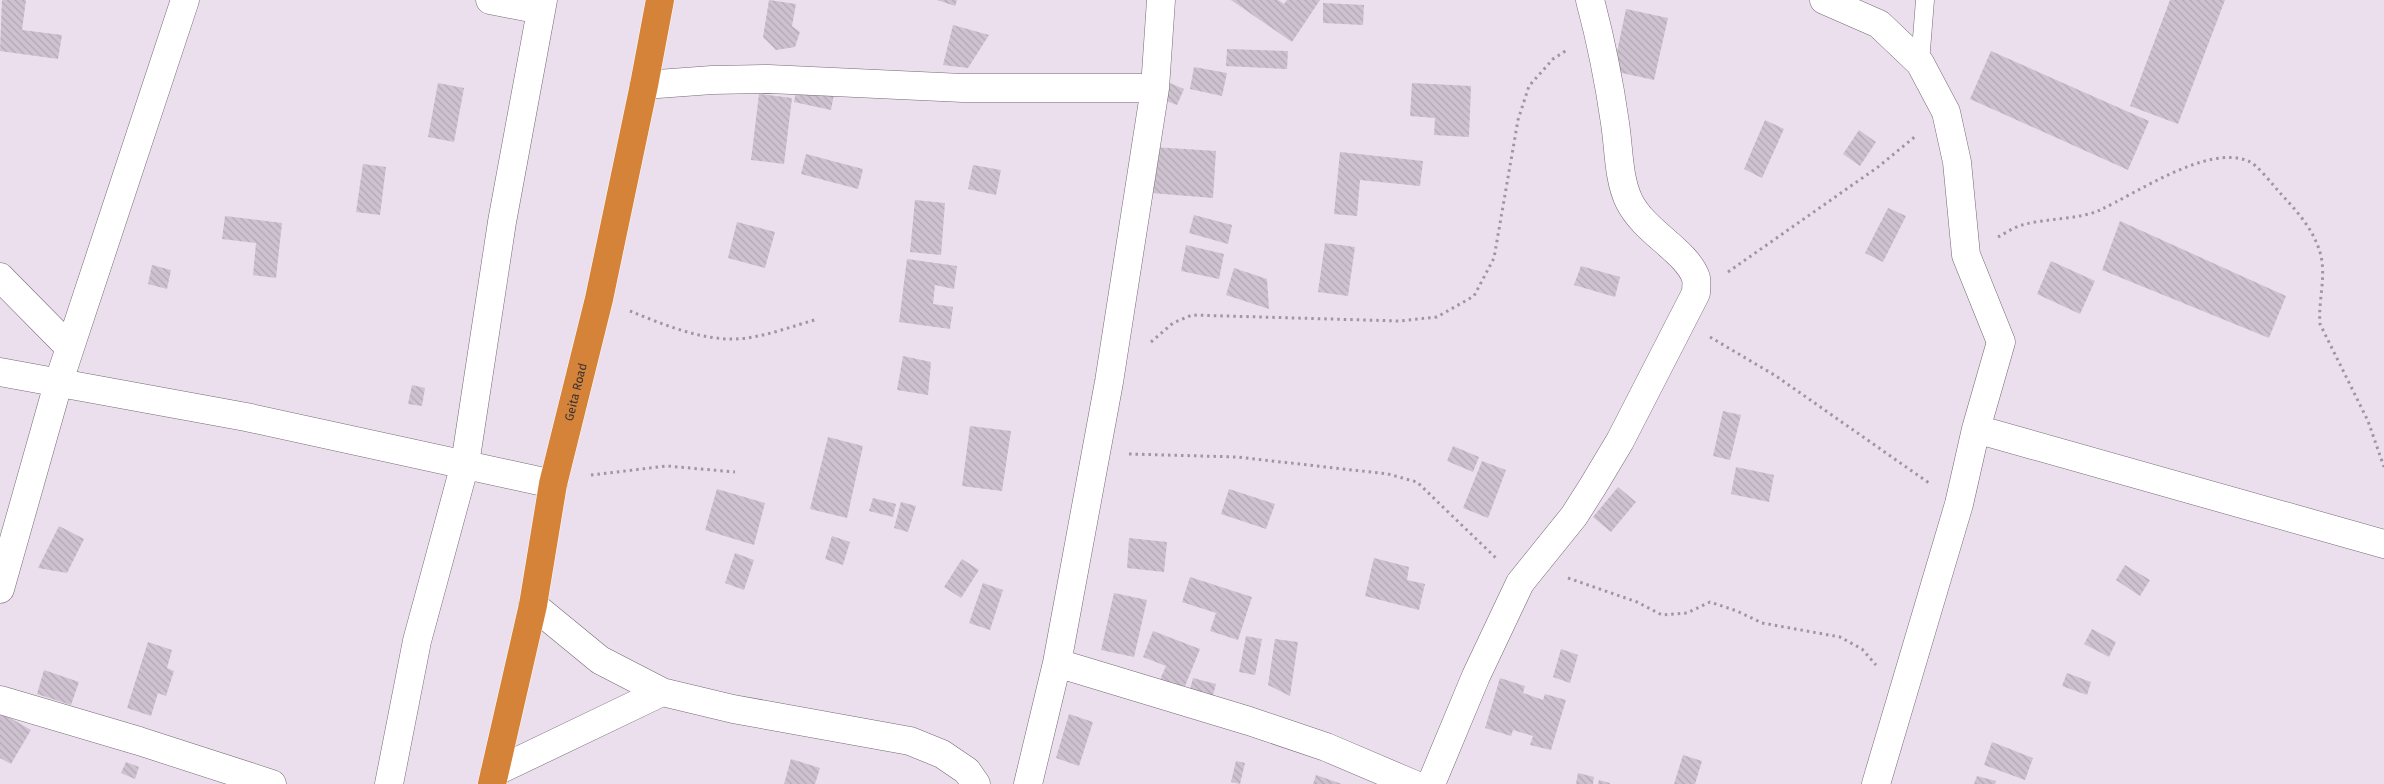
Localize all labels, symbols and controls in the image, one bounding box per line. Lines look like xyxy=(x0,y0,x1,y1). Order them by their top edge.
street label: Geita Road xyxy=(562,362,590,422)

